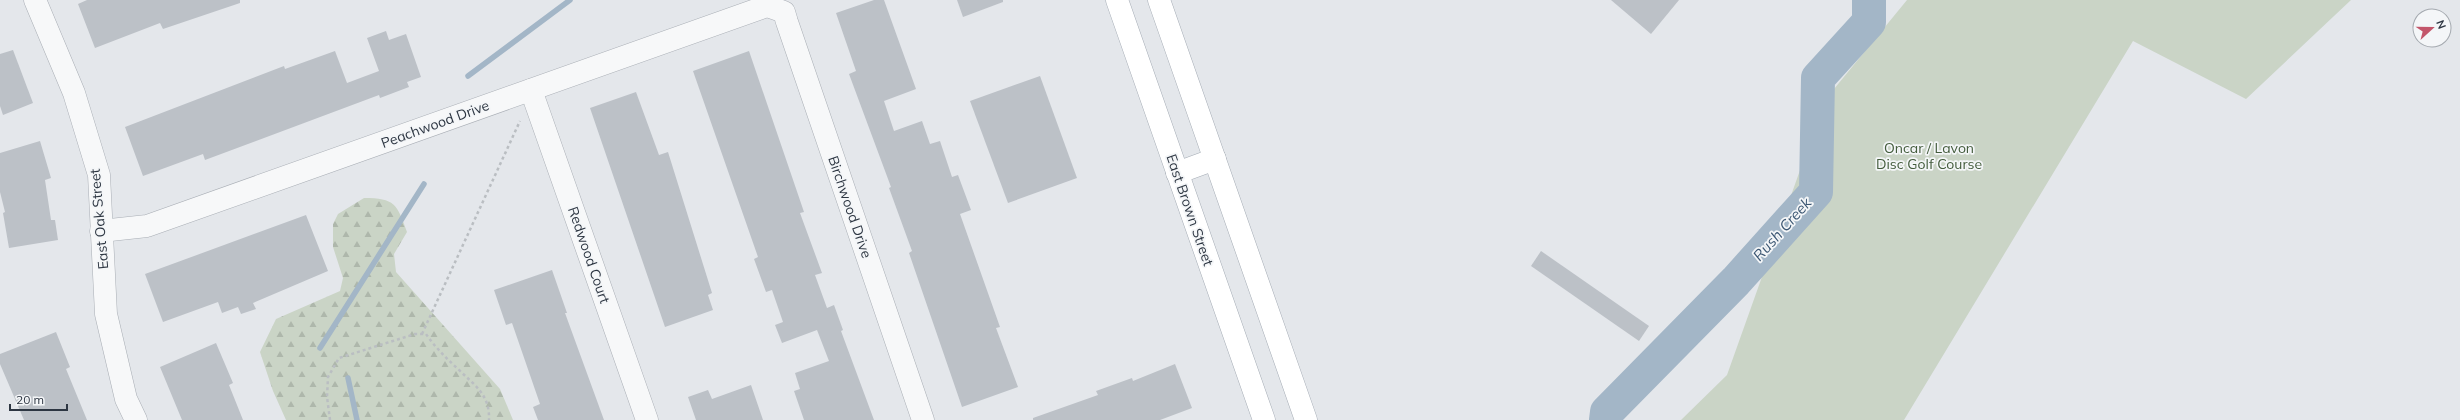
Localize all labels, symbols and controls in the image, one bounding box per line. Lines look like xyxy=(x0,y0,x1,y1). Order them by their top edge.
north arrow xyxy=(2412,8,2452,48)
text: N xyxy=(2433,18,2449,31)
street label: Peachwood Drive xyxy=(378,96,492,152)
park label: Oncar / Lavon Disc Golf Course xyxy=(1876,139,1982,173)
street label: East Brown Street xyxy=(1162,152,1218,268)
street label: Birchwood Drive xyxy=(824,154,876,260)
street label: East Oak Street xyxy=(86,168,112,270)
water label: Rush Creek xyxy=(1749,192,1816,265)
street label: Redwood Court xyxy=(564,204,614,306)
scale bar xyxy=(10,386,67,412)
text: 20 m xyxy=(16,392,44,407)

